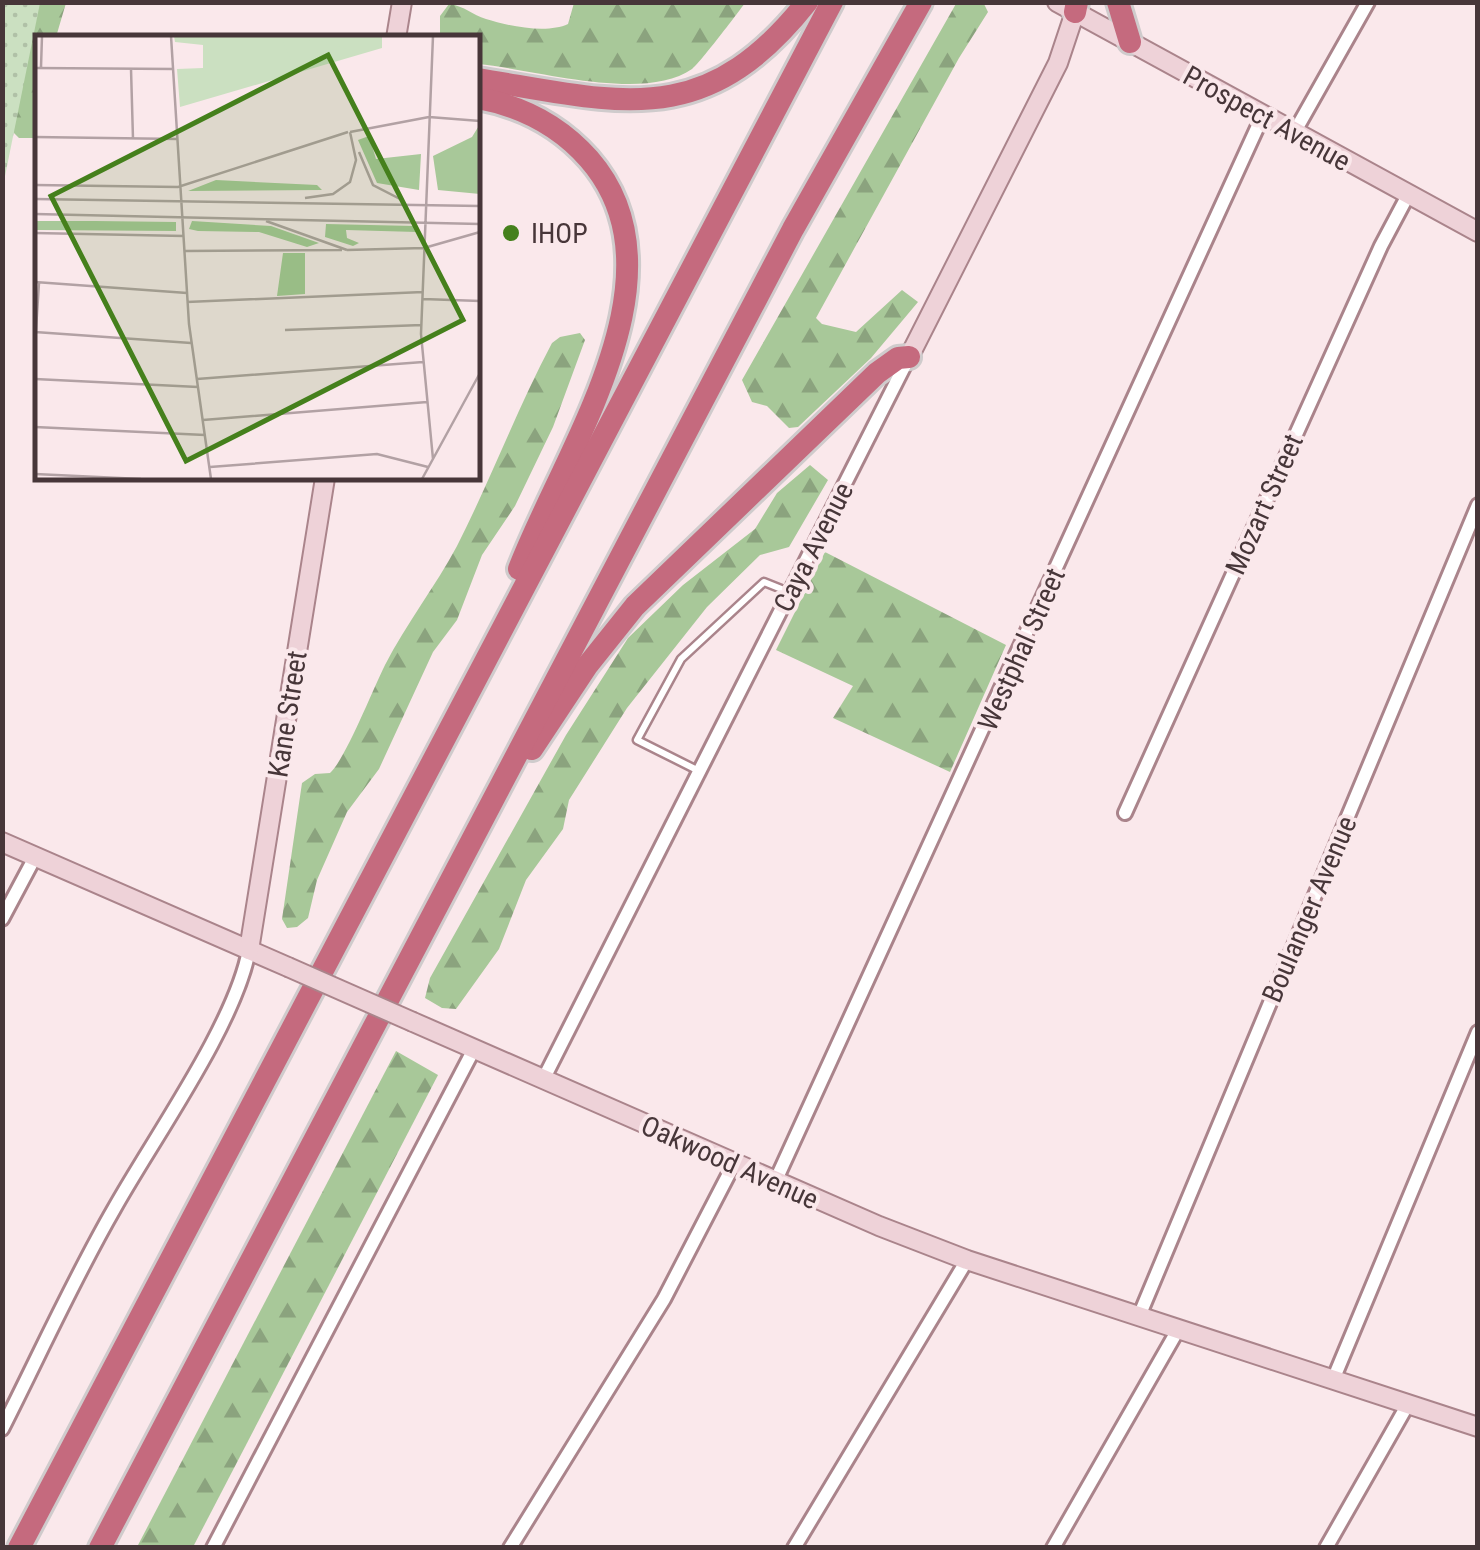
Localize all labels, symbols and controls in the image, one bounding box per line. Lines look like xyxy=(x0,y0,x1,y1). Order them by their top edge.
inset map xyxy=(35,35,480,480)
street label: Prospect Avenue xyxy=(1178,59,1356,178)
place label: IHOP xyxy=(531,217,588,250)
marker: IHOP xyxy=(500,222,522,244)
street label: Mozart Street xyxy=(1219,429,1310,580)
street label: Caya Avenue xyxy=(767,477,860,618)
street label: Westphal Street xyxy=(971,563,1072,736)
street label: Kane Street xyxy=(261,649,314,780)
street label: Boulanger Avenue xyxy=(1255,811,1363,1007)
street label: Oakwood Avenue xyxy=(636,1109,823,1216)

